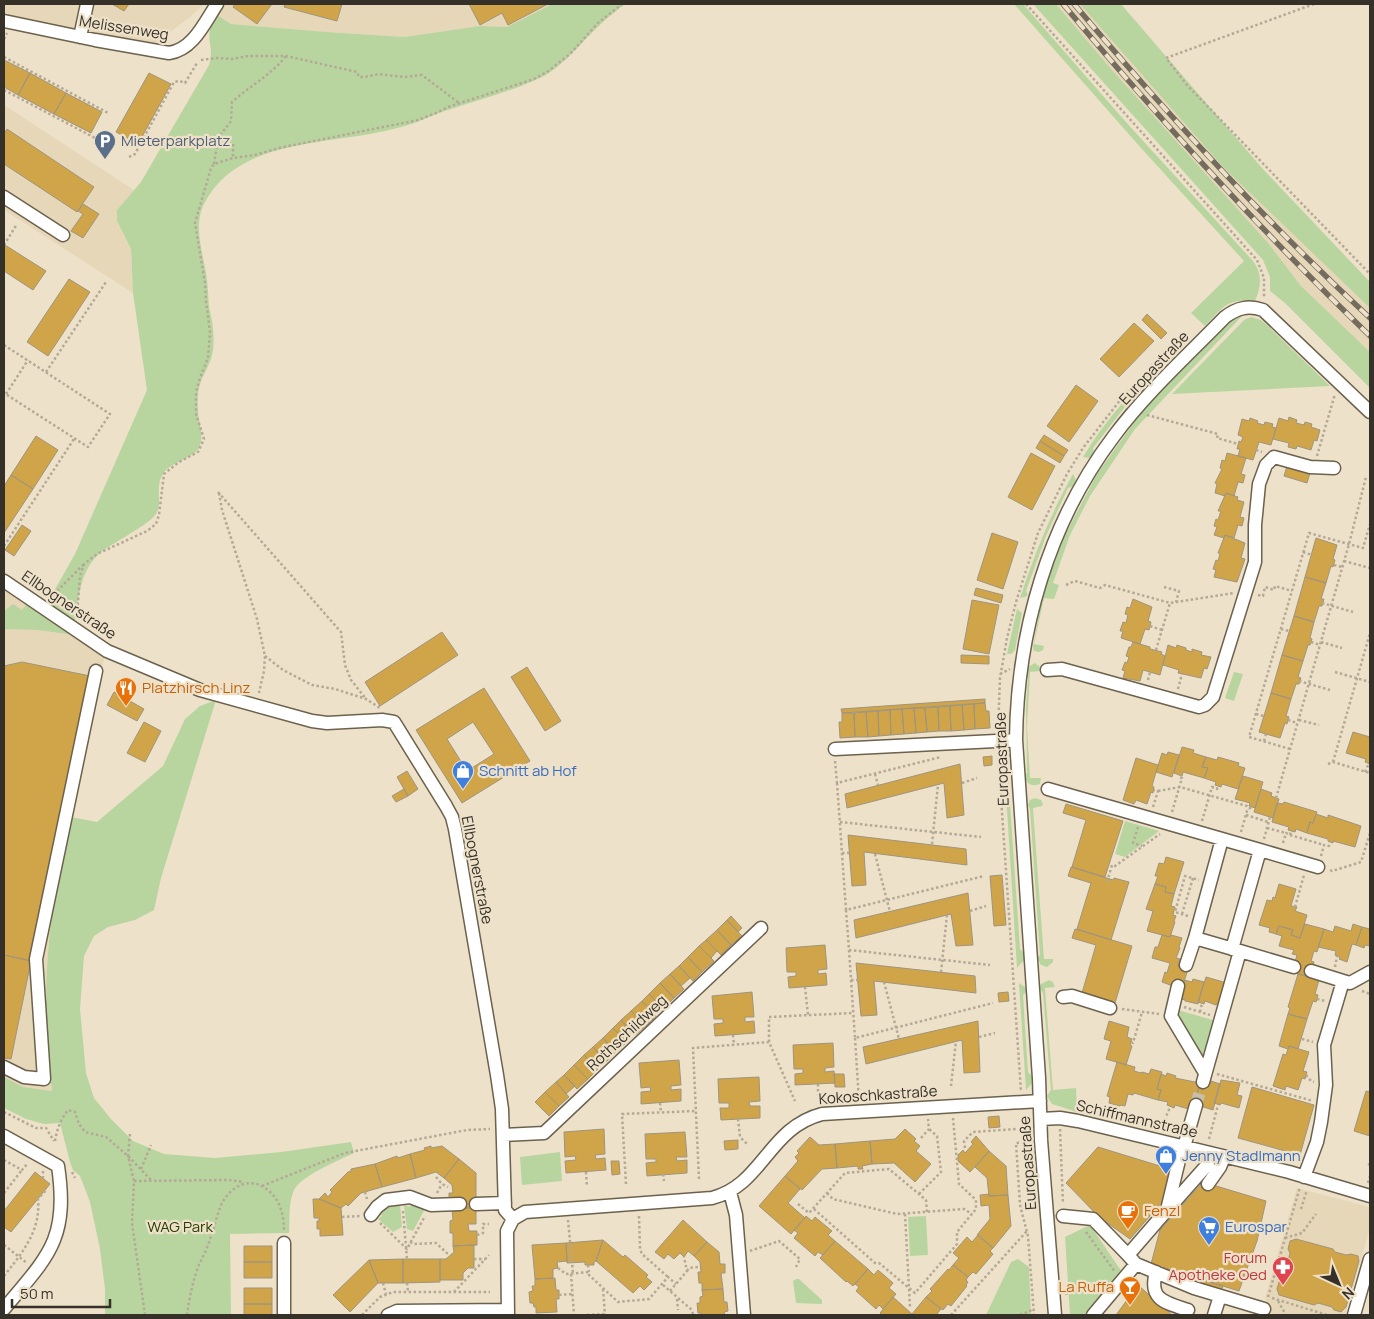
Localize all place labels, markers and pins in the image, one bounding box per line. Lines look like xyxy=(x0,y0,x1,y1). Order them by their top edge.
parking icon: Mieterparkplatz xyxy=(93,129,117,160)
place label: Mieterparkplatz xyxy=(121,130,231,151)
restaurant icon: Platzhirsch Linz xyxy=(114,676,138,707)
place label: Platzhirsch Linz xyxy=(142,677,251,698)
shop icon: Schnitt ab Hof xyxy=(451,759,475,790)
place label: Schnitt ab Hof xyxy=(479,760,577,781)
shop icon: Jenny Stadlmann xyxy=(1154,1144,1178,1175)
place label: Jenny Stadlmann xyxy=(1182,1145,1301,1166)
cafe icon: Fenzl xyxy=(1116,1199,1140,1230)
place label: Fenzl xyxy=(1144,1200,1180,1221)
supermarket icon: Eurospar xyxy=(1197,1215,1221,1246)
place label: Eurospar xyxy=(1225,1216,1288,1237)
place label: Forum Apotheke Oed xyxy=(1168,1247,1267,1285)
pharmacy icon: Forum Apotheke Oed xyxy=(1271,1255,1295,1286)
bar icon: La Ruffa xyxy=(1118,1275,1142,1306)
place label: La Ruffa xyxy=(1059,1276,1114,1297)

